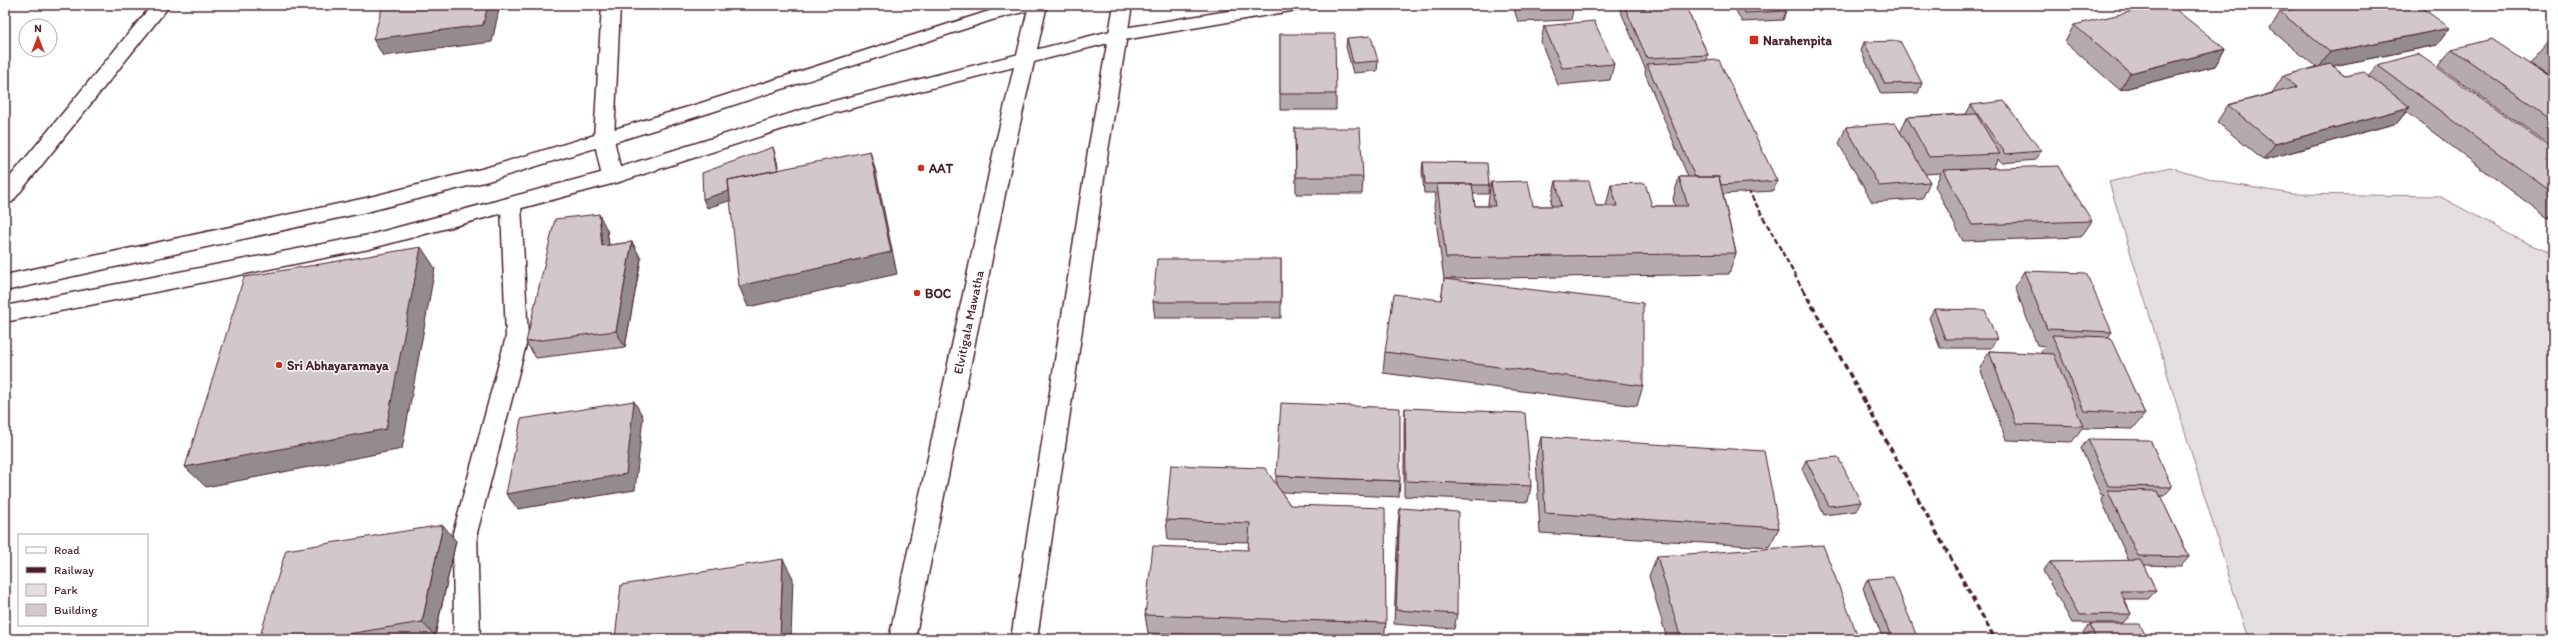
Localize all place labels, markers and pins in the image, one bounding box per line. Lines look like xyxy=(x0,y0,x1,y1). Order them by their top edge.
place label: Narahenpita xyxy=(1763,33,1832,49)
marker: Narahenpita xyxy=(1748,34,1760,46)
place label: AAT xyxy=(928,161,954,176)
marker: AAT xyxy=(916,163,926,173)
place label: BOC xyxy=(925,286,952,301)
marker: BOC xyxy=(912,288,922,298)
place label: Sri Abhayaramaya xyxy=(287,358,389,374)
marker: Sri Abhayaramaya xyxy=(274,360,284,370)

